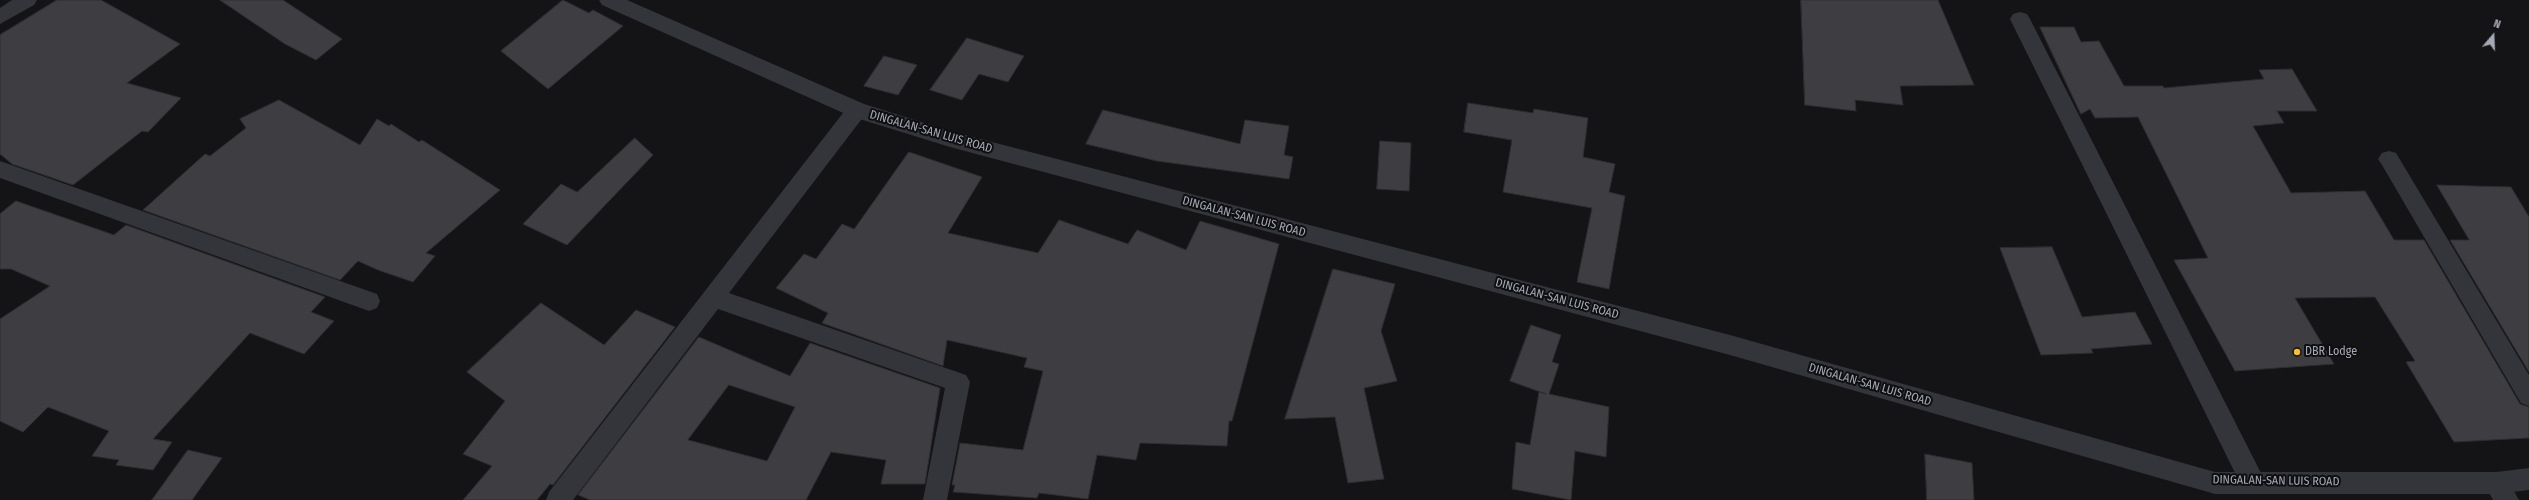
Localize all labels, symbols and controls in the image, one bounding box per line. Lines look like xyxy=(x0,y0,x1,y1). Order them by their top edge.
north arrow xyxy=(2473,16,2513,56)
text: N xyxy=(2492,17,2502,31)
street label: DINGALAN-SAN LUIS ROAD xyxy=(868,108,994,156)
street label: DINGALAN-SAN LUIS ROAD xyxy=(1181,194,1307,240)
street label: DINGALAN-SAN LUIS ROAD xyxy=(1494,276,1620,322)
place label: DBR Lodge xyxy=(2305,345,2357,359)
marker: DBR Lodge xyxy=(2292,347,2302,357)
street label: DINGALAN-SAN LUIS ROAD xyxy=(1807,361,1933,409)
street label: DINGALAN-SAN LUIS ROAD xyxy=(2212,473,2340,489)

